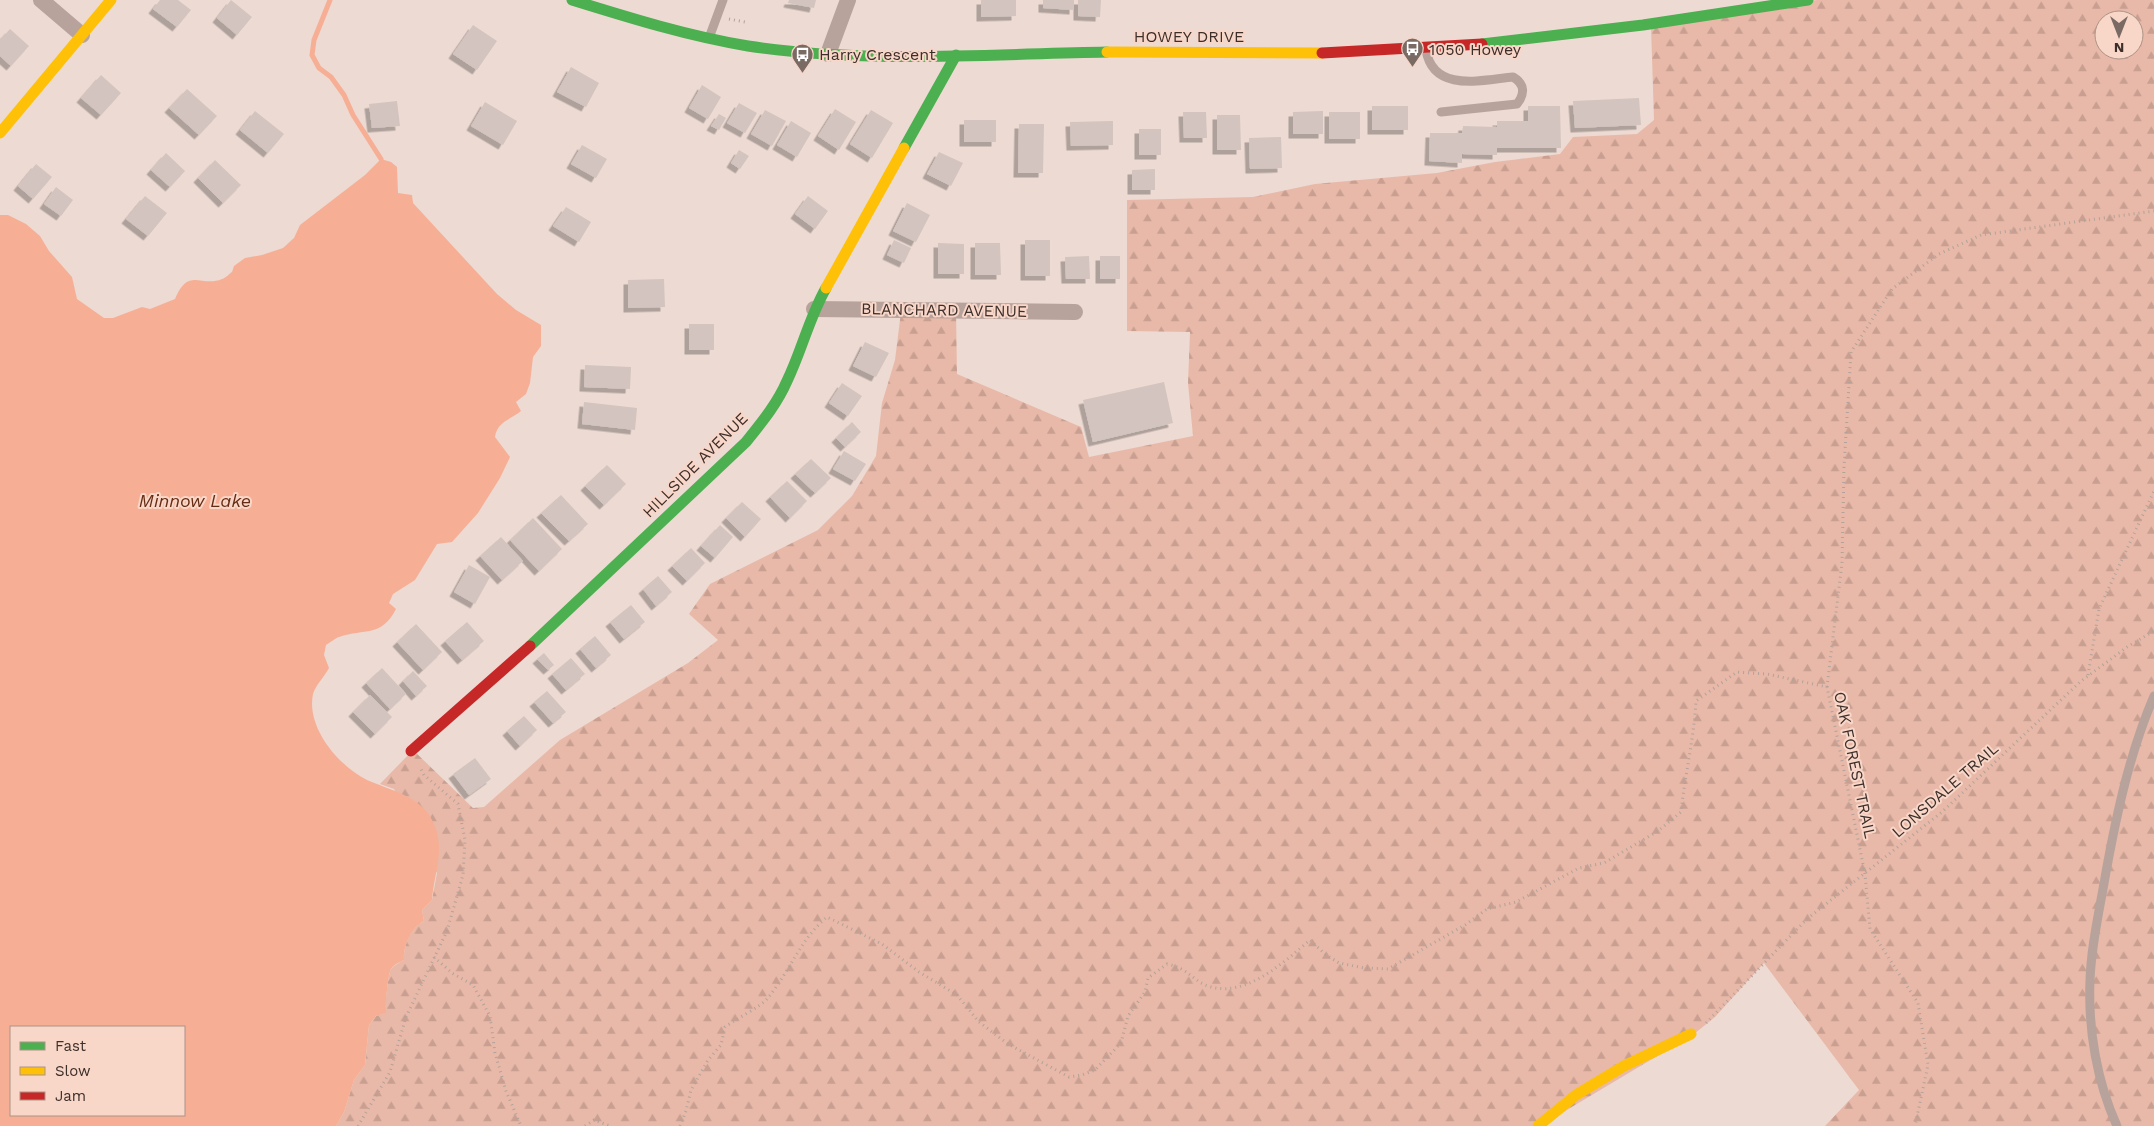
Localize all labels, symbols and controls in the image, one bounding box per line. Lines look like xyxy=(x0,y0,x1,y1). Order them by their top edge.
north arrow xyxy=(2094,10,2144,60)
street label: HOWEY DRIVE xyxy=(1134,27,1244,46)
bus stop icon: 1050 Howey xyxy=(1401,37,1425,68)
place label: 1050 Howey xyxy=(1429,40,1522,59)
text: N xyxy=(2114,40,2124,56)
bus stop icon: Harry Crescent xyxy=(791,42,815,73)
place label: Harry Crescent xyxy=(819,45,936,64)
street label: BLANCHARD AVENUE xyxy=(861,299,1027,321)
street label: HILLSIDE AVENUE xyxy=(639,409,751,521)
water label: Minnow Lake xyxy=(139,490,251,511)
street label: OAK FOREST TRAIL xyxy=(1830,690,1880,841)
street label: LONSDALE TRAIL xyxy=(1888,738,2002,841)
legend xyxy=(10,1026,185,1116)
text: Fast xyxy=(55,1037,87,1055)
text: Slow xyxy=(55,1062,91,1080)
text: Jam xyxy=(55,1087,86,1105)

